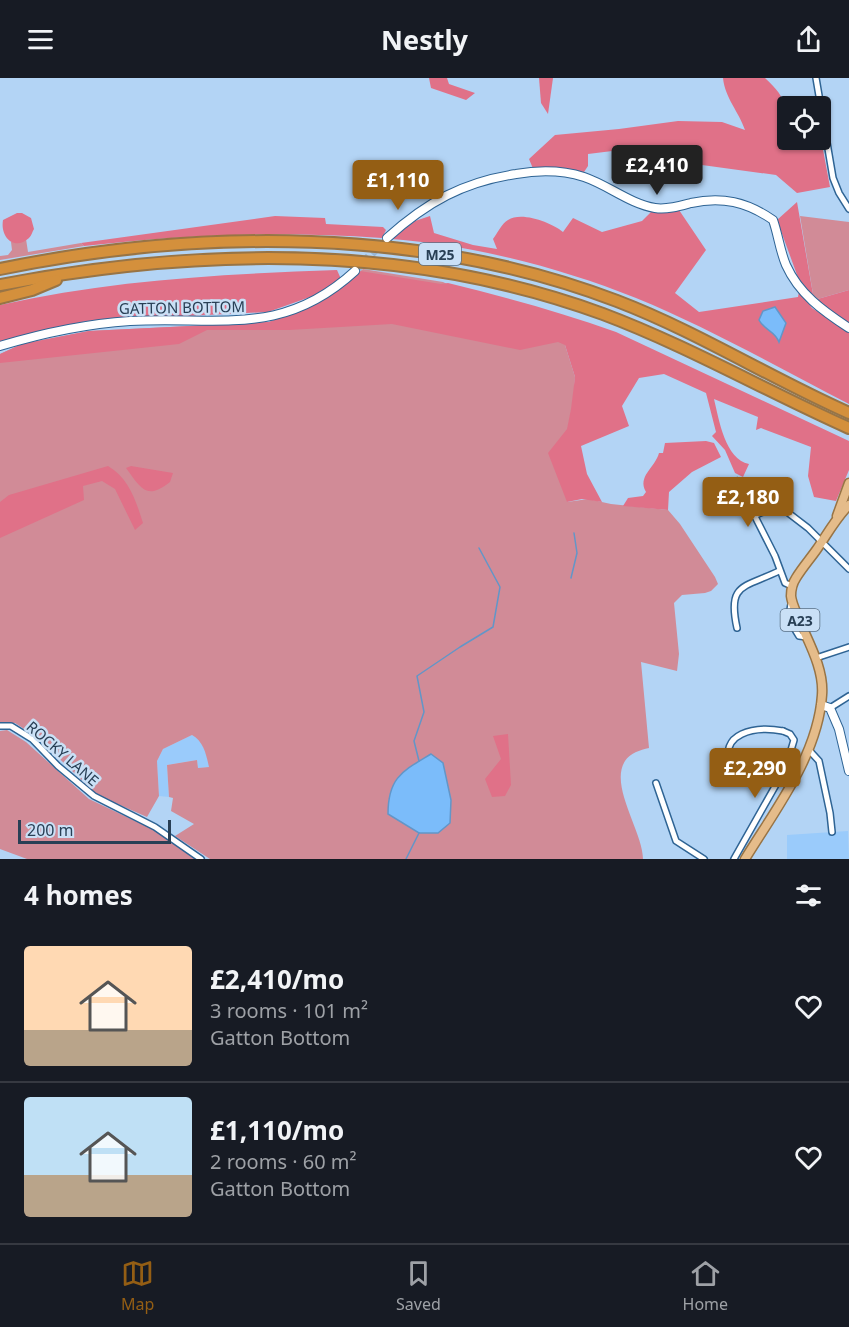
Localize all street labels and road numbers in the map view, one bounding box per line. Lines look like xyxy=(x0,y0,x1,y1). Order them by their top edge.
road number: M25 xyxy=(419,243,461,265)
street label: GATTON BOTTOM xyxy=(119,296,245,318)
road number: A23 xyxy=(780,609,820,631)
street label: ROCKY LANE xyxy=(23,716,103,790)

